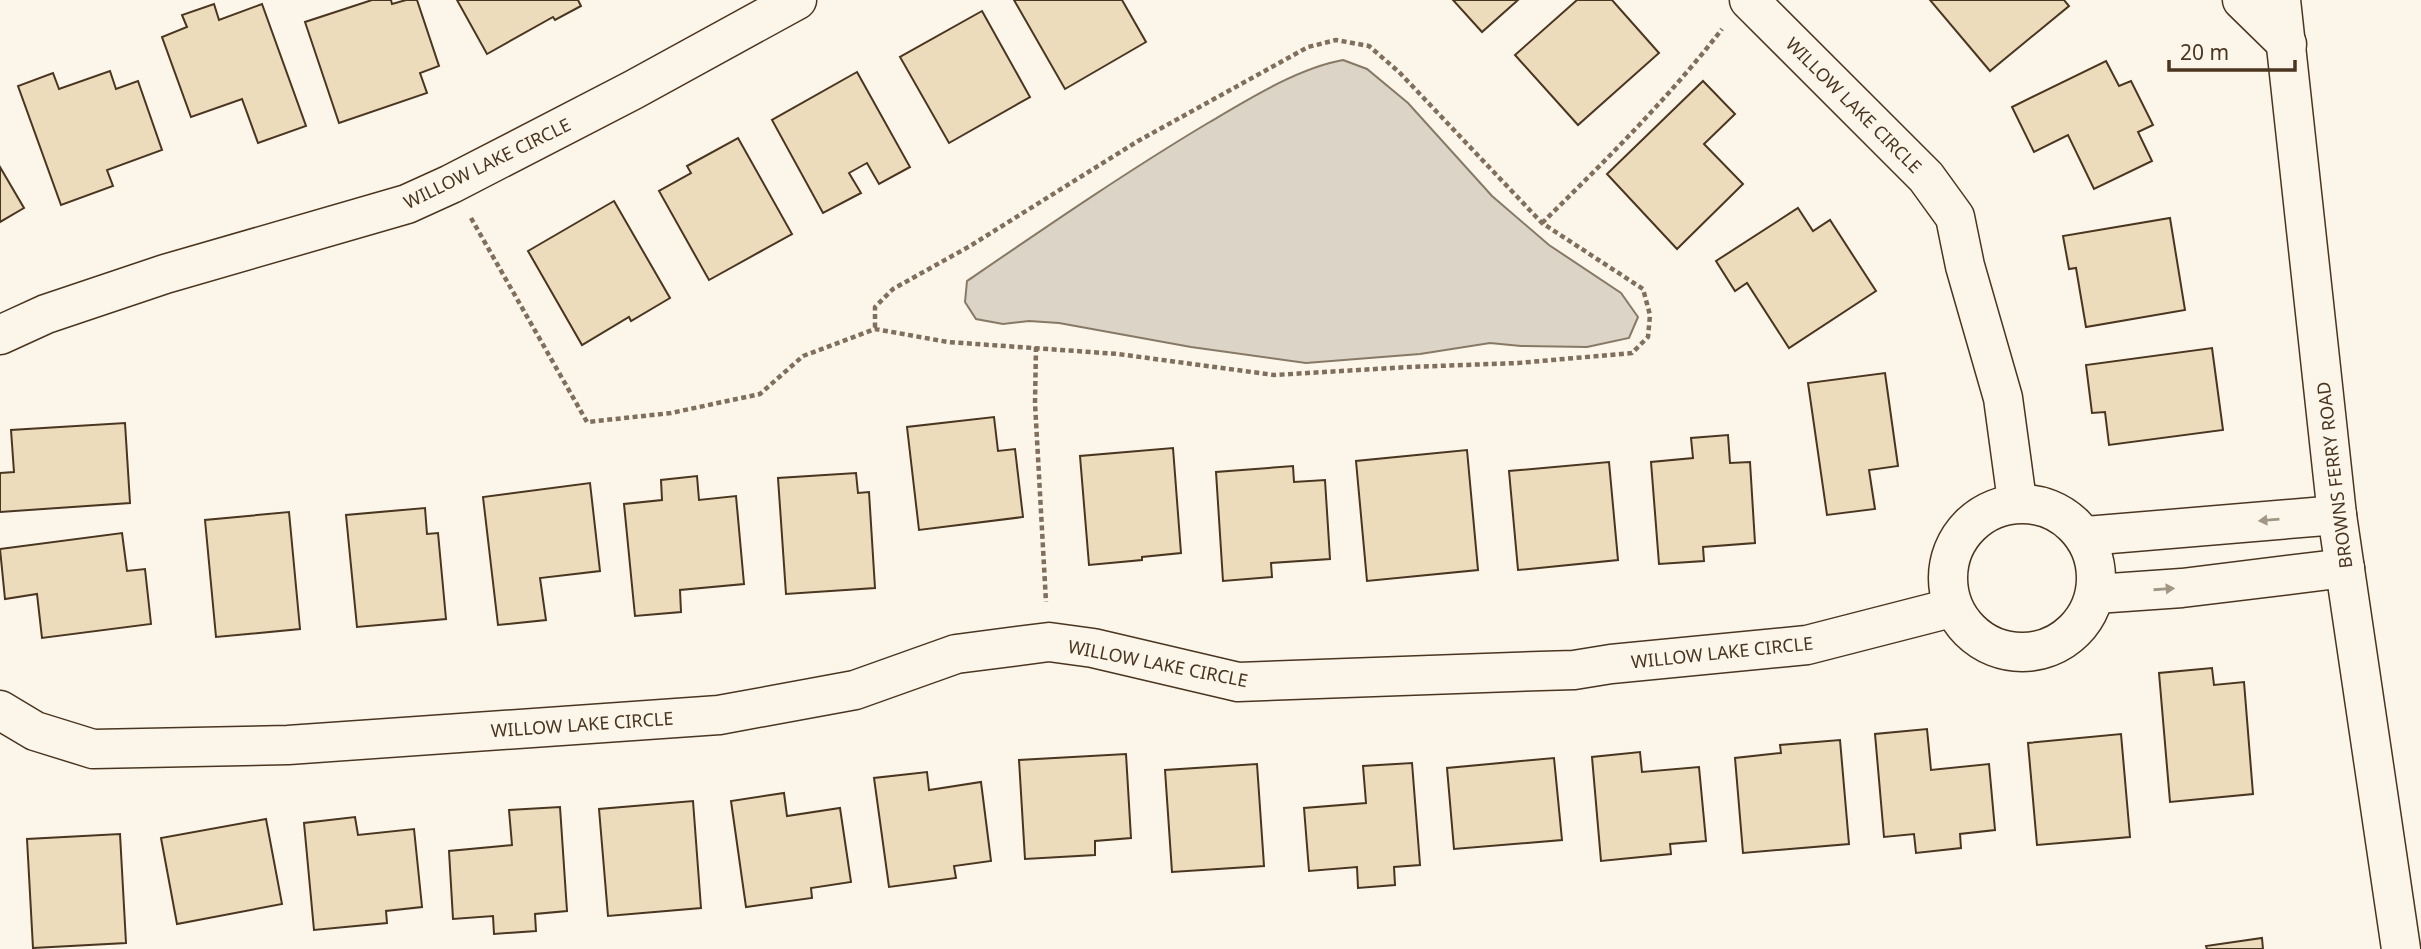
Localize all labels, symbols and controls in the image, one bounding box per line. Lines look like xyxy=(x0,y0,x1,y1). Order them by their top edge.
scale bar xyxy=(2169,28,2295,72)
street label: WILLOW LAKE CIRCLE xyxy=(1781,32,1927,178)
text: 20 m xyxy=(2180,38,2229,66)
street label: WILLOW LAKE CIRCLE xyxy=(400,112,574,214)
street label: BROWNS FERRY ROAD xyxy=(2311,380,2357,570)
one-way arrow xyxy=(2257,515,2279,526)
one-way arrow xyxy=(2153,583,2175,594)
street label: WILLOW LAKE CIRCLE xyxy=(1630,631,1814,673)
street label: WILLOW LAKE CIRCLE xyxy=(1066,634,1250,692)
street label: WILLOW LAKE CIRCLE xyxy=(490,706,674,742)

